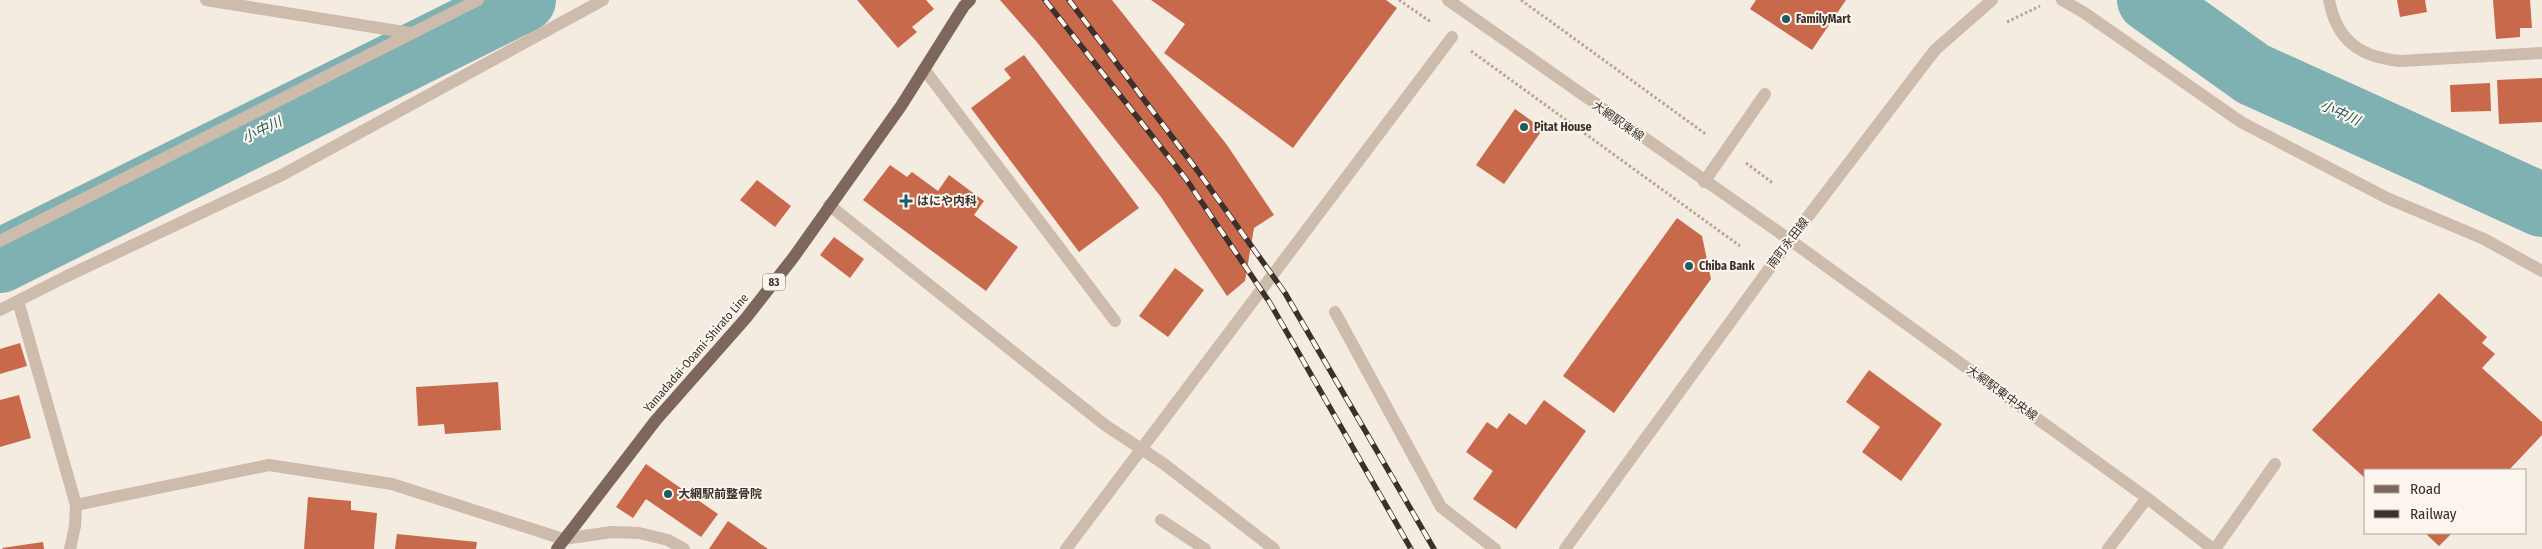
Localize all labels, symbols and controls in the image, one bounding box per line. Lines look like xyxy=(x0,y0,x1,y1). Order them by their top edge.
place label: FamilyMart xyxy=(1796,12,1852,26)
marker: FamilyMart xyxy=(1780,13,1792,25)
water label: 小中川 xyxy=(2317,97,2364,130)
street label: 大網駅東線 xyxy=(1589,98,1647,144)
water label: 小中川 xyxy=(239,112,286,147)
place label: Pitat House xyxy=(1534,120,1592,134)
marker: Pitat House xyxy=(1518,121,1530,133)
marker: はにや内科 xyxy=(899,194,913,208)
place label: はにや内科 xyxy=(917,194,977,208)
street label: 南町永田線 xyxy=(1764,215,1812,271)
place label: Chiba Bank xyxy=(1699,259,1755,273)
marker: Chiba Bank xyxy=(1683,260,1695,272)
road number: 83 xyxy=(763,274,785,290)
street label: Yamadadai-Ooami-Shirato Line xyxy=(641,291,751,415)
street label: 大網駅東中央線 xyxy=(1964,363,2040,423)
legend xyxy=(2364,469,2527,534)
text: Road xyxy=(2410,480,2441,498)
place label: 大網駅前整骨院 xyxy=(678,487,762,501)
marker: 大網駅前整骨院 xyxy=(662,488,674,500)
text: Railway xyxy=(2410,505,2457,523)

